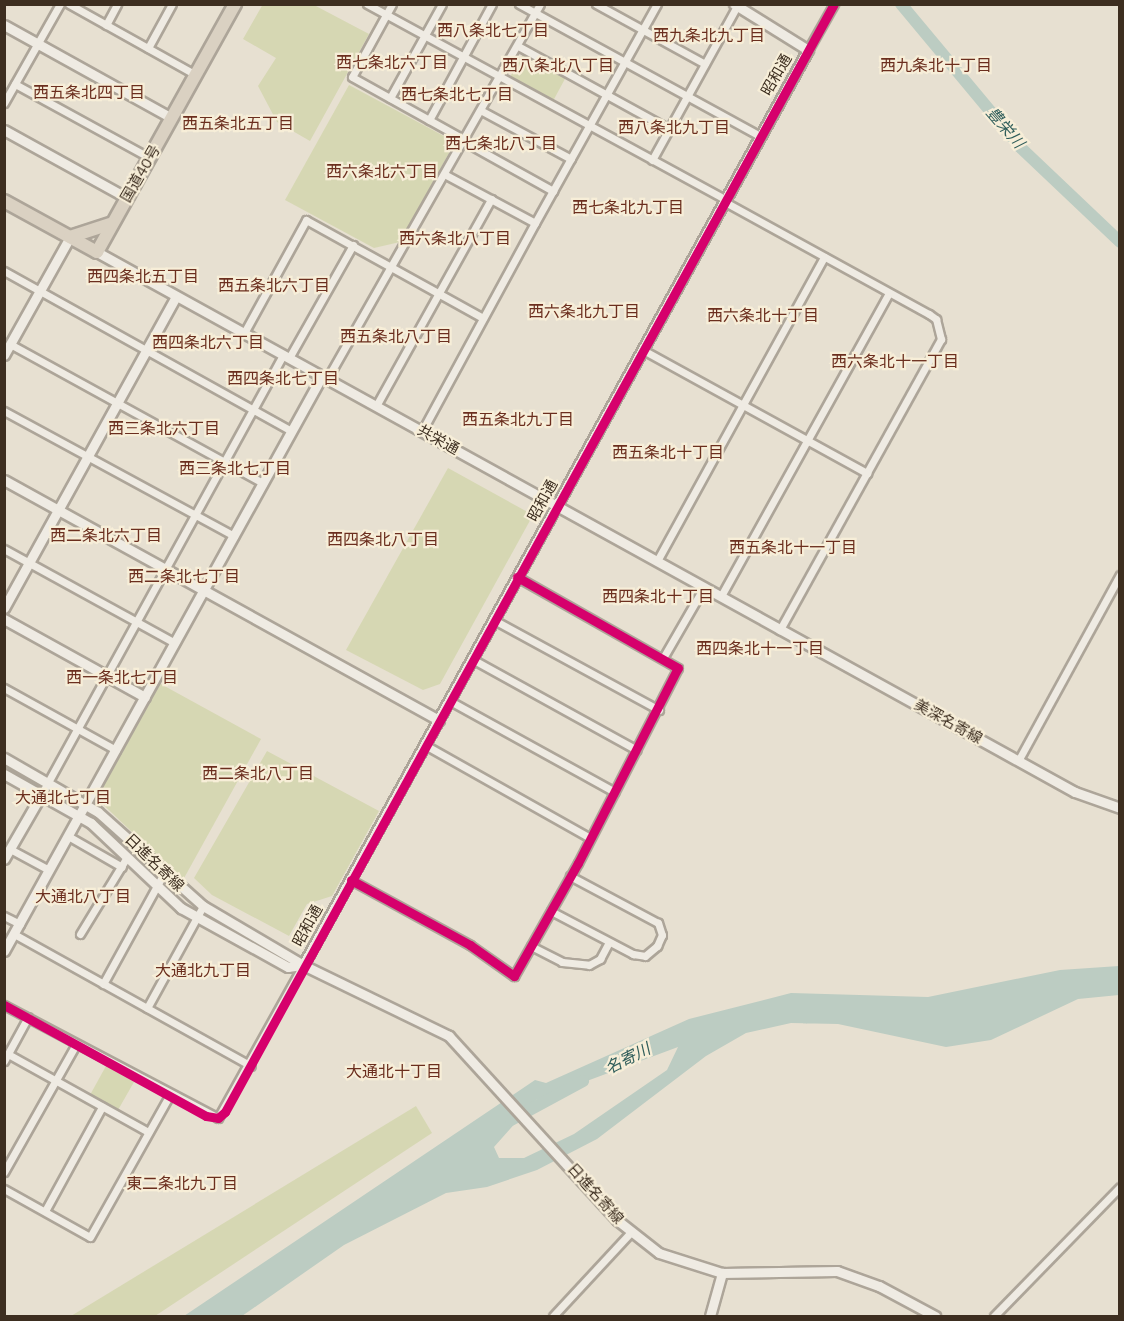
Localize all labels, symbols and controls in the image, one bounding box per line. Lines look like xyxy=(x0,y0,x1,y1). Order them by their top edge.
district label: 西八条北七丁目 xyxy=(437,21,549,41)
district label: 西九条北九丁目 xyxy=(653,26,765,46)
street label: 昭和通 xyxy=(758,51,796,99)
district label: 西七条北六丁目 xyxy=(336,53,448,73)
district label: 西八条北八丁目 xyxy=(502,56,614,76)
district label: 西九条北十丁目 xyxy=(880,56,992,76)
district label: 西五条北四丁目 xyxy=(33,83,145,103)
district label: 西七条北七丁目 xyxy=(401,85,513,105)
water label: 豊栄川 xyxy=(982,104,1028,152)
district label: 西五条北五丁目 xyxy=(182,114,294,134)
district label: 西八条北九丁目 xyxy=(618,118,730,138)
district label: 西七条北八丁目 xyxy=(445,134,557,154)
street label: 国道40号 xyxy=(117,142,165,206)
district label: 西六条北六丁目 xyxy=(326,162,438,182)
district label: 西七条北九丁目 xyxy=(572,198,684,218)
district label: 西六条北八丁目 xyxy=(399,229,511,249)
district label: 西四条北五丁目 xyxy=(87,267,199,287)
district label: 西五条北六丁目 xyxy=(218,276,330,296)
district label: 西六条北九丁目 xyxy=(528,302,640,322)
district label: 西六条北十丁目 xyxy=(707,306,819,326)
district label: 西五条北八丁目 xyxy=(340,327,452,347)
district label: 西四条北六丁目 xyxy=(152,333,264,353)
district label: 西六条北十一丁目 xyxy=(831,352,959,372)
district label: 西四条北七丁目 xyxy=(227,369,339,389)
district label: 西五条北九丁目 xyxy=(462,410,574,430)
district label: 西三条北六丁目 xyxy=(108,419,220,439)
street label: 共栄通 xyxy=(414,421,462,459)
district label: 西五条北十丁目 xyxy=(612,443,724,463)
district label: 西三条北七丁目 xyxy=(179,459,291,479)
street label: 昭和通 xyxy=(524,477,562,525)
district label: 西二条北六丁目 xyxy=(50,526,162,546)
district label: 西四条北八丁目 xyxy=(327,530,439,550)
district label: 西五条北十一丁目 xyxy=(729,538,857,558)
district label: 西二条北七丁目 xyxy=(128,567,240,587)
district label: 西四条北十丁目 xyxy=(602,587,714,607)
district label: 西四条北十一丁目 xyxy=(696,639,824,659)
district label: 西一条北七丁目 xyxy=(66,668,178,688)
street label: 美深名寄線 xyxy=(911,696,985,748)
district label: 西二条北八丁目 xyxy=(202,764,314,784)
district label: 大通北七丁目 xyxy=(15,788,111,808)
street label: 日進名寄線 xyxy=(121,830,187,896)
district label: 大通北八丁目 xyxy=(35,887,131,907)
street label: 昭和通 xyxy=(289,902,327,950)
district label: 大通北九丁目 xyxy=(155,961,251,981)
water label: 名寄川 xyxy=(602,1040,654,1078)
district label: 大通北十丁目 xyxy=(346,1062,442,1082)
street label: 日進名寄線 xyxy=(563,1160,627,1228)
district label: 東二条北九丁目 xyxy=(126,1174,238,1194)

